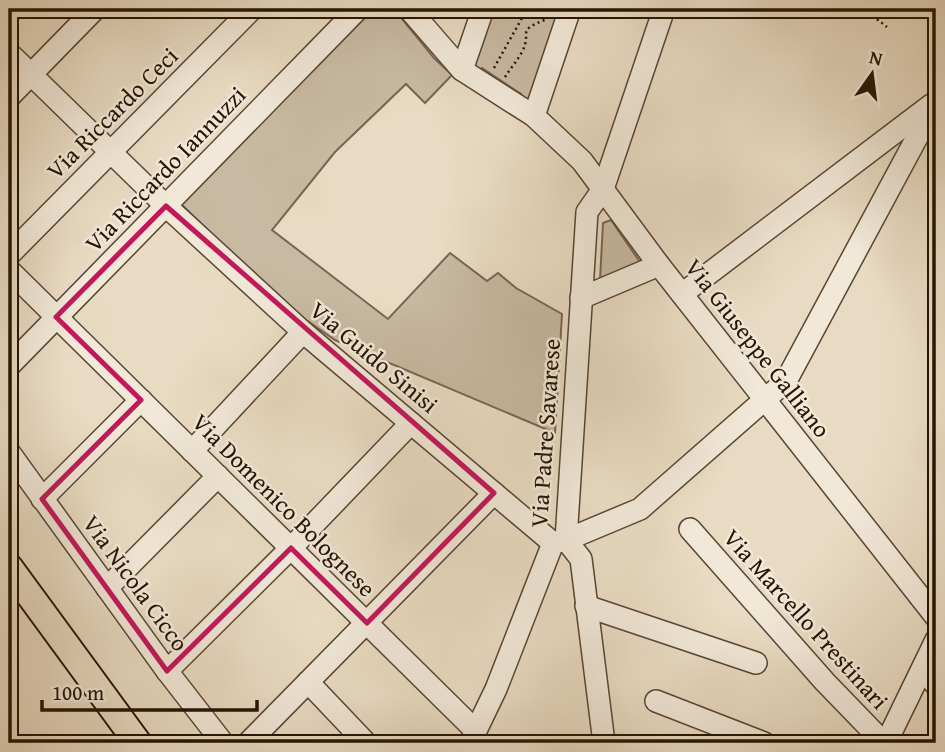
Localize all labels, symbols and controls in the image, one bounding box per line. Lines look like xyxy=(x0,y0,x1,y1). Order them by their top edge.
north arrow xyxy=(836,38,906,108)
street label: Via Riccardo Ceci xyxy=(38,39,186,187)
text: N xyxy=(867,42,886,73)
street label: Via Riccardo Iannuzzi xyxy=(76,78,254,260)
street label: Via Giuseppe Galliano xyxy=(677,251,839,445)
street label: Via Guido Sinisi xyxy=(302,293,446,421)
street label: Via Padre Savarese xyxy=(521,337,569,529)
street label: Via Domenico Bolognese xyxy=(184,405,384,605)
street label: Via Nicola Cicco xyxy=(75,508,197,658)
street label: Via Marcello Prestinari xyxy=(715,521,897,717)
scale bar xyxy=(42,668,257,712)
text: 100 m xyxy=(52,677,104,708)

